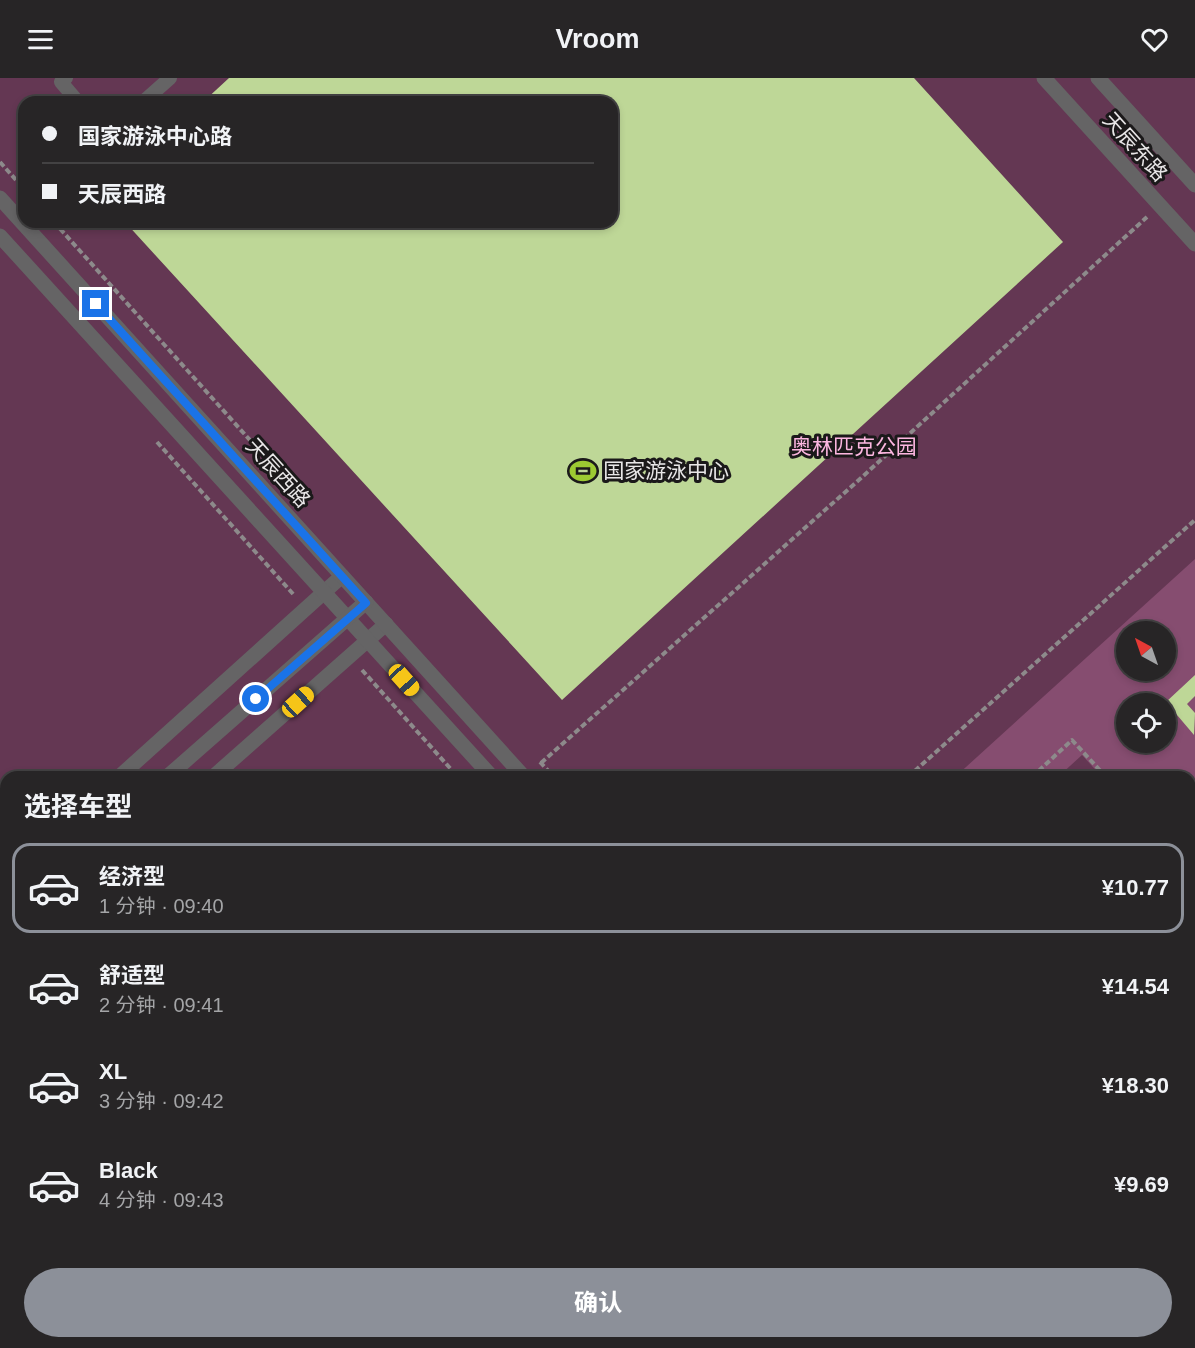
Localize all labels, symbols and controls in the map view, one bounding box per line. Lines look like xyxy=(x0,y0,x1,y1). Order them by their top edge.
icon: menu xyxy=(24,23,57,56)
icon: heart xyxy=(1138,23,1171,56)
text: Vroom xyxy=(555,24,640,54)
street label: 天辰东路 xyxy=(1099,108,1172,186)
text: 国家游泳中心路 xyxy=(78,124,232,149)
text: 天辰西路 xyxy=(78,182,166,207)
route end xyxy=(82,290,109,317)
street label: 天辰西路 xyxy=(242,434,315,512)
park label: 奥林匹克公园 xyxy=(791,435,917,458)
sports icon: 国家游泳中心 xyxy=(568,456,598,486)
place label: 国家游泳中心 xyxy=(603,459,729,482)
north arrow xyxy=(1116,621,1176,681)
map controls xyxy=(1116,621,1176,753)
car xyxy=(385,661,423,699)
car xyxy=(279,683,317,721)
route start xyxy=(242,685,269,712)
button: locate xyxy=(1116,693,1176,753)
text: 选择车型 xyxy=(24,792,132,822)
icon: car xyxy=(27,861,81,915)
text: 经济型 xyxy=(99,864,165,889)
text: ¥10.77 xyxy=(1102,875,1169,900)
text: 1 分钟 · 09:40 xyxy=(99,895,224,917)
icon: car xyxy=(27,960,81,1014)
text: 舒适型 xyxy=(99,963,165,988)
text: ¥14.54 xyxy=(1102,974,1169,999)
text: 2 分钟 · 09:41 xyxy=(99,994,224,1016)
icon: car xyxy=(27,1059,81,1113)
text: XL xyxy=(99,1059,127,1084)
text: ¥18.30 xyxy=(1102,1073,1169,1098)
text: 3 分钟 · 09:42 xyxy=(99,1090,224,1112)
icon: car xyxy=(27,1158,81,1212)
text: Black xyxy=(99,1158,158,1183)
text: ¥9.69 xyxy=(1114,1172,1169,1197)
text: 4 分钟 · 09:43 xyxy=(99,1189,224,1211)
button: 确认 xyxy=(24,1268,1172,1337)

